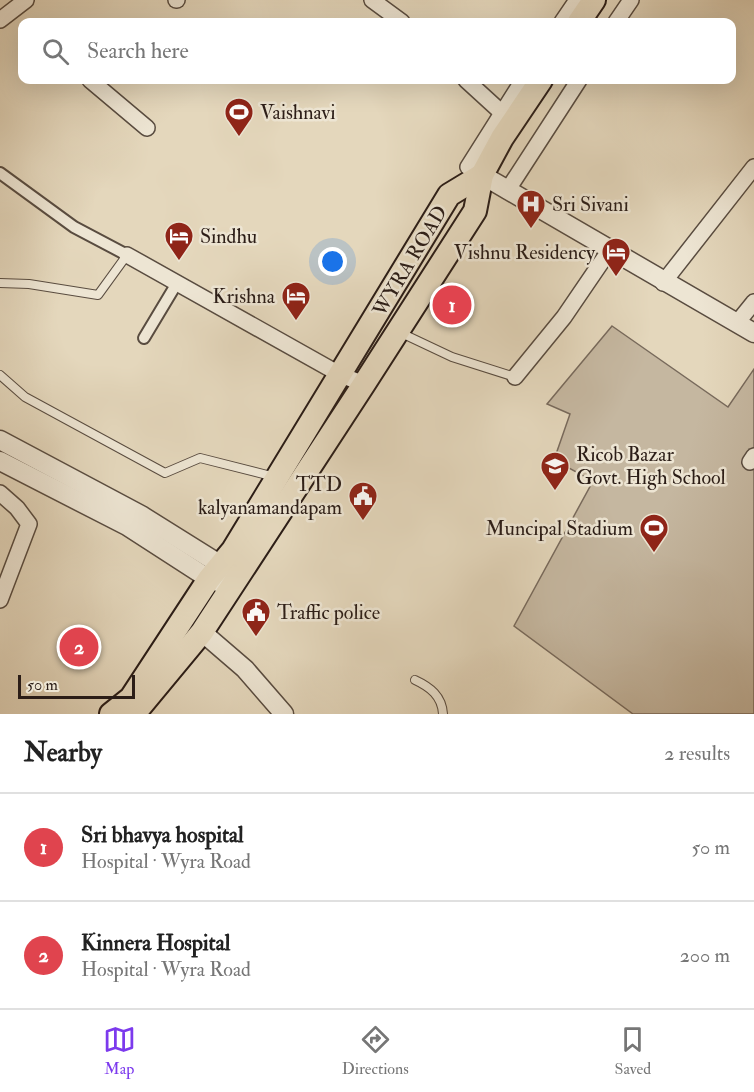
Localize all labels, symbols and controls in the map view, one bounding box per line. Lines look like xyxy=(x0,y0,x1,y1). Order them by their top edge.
search box xyxy=(18,18,736,84)
icon: search xyxy=(39,35,72,68)
text: Search here xyxy=(87,37,189,65)
sports icon: Vaishnavi xyxy=(223,96,255,138)
place label: Vaishnavi xyxy=(260,100,335,125)
hospital icon: Sri Sivani xyxy=(515,188,547,230)
place label: Sri Sivani xyxy=(552,192,629,217)
street label: WYRA ROAD xyxy=(367,201,453,322)
hotel icon: Sindhu xyxy=(163,220,195,262)
place label: Sindhu xyxy=(200,224,257,249)
hotel icon: Vishnu Residency xyxy=(600,236,632,278)
place label: Vishnu Residency xyxy=(454,240,596,265)
your location xyxy=(318,247,347,276)
hotel icon: Krishna xyxy=(280,280,312,322)
pin: 1 xyxy=(432,282,472,328)
place label: Krishna xyxy=(212,284,276,309)
place label: Ricob Bazar Govt. High School xyxy=(576,442,726,490)
school or university icon: Ricob Bazar Govt. High School xyxy=(539,450,571,492)
place label: TTD kalyanamandapam xyxy=(198,472,342,521)
public building icon: TTD kalyanamandapam xyxy=(347,480,379,522)
sports icon: Muncipal Stadium xyxy=(638,512,670,554)
place label: Muncipal Stadium xyxy=(486,516,633,542)
public building icon: Traffic police xyxy=(240,596,272,638)
place label: Traffic police xyxy=(277,600,380,626)
pin: 2 xyxy=(60,624,98,670)
scale bar xyxy=(18,672,135,700)
text: 50 m xyxy=(27,675,58,695)
text: Nearby xyxy=(24,737,102,769)
text: 2 results xyxy=(664,741,730,766)
text: Sri bhavya hospital xyxy=(81,821,244,849)
text: 1 xyxy=(40,835,47,860)
text: 50 m xyxy=(691,835,730,860)
text: Hospital · Wyra Road xyxy=(81,849,251,874)
text: Kinnera Hospital xyxy=(81,929,230,957)
text: 2 xyxy=(38,943,49,968)
text: 200 m xyxy=(680,943,730,968)
text: Hospital · Wyra Road xyxy=(81,957,251,982)
tab: Map xyxy=(103,1023,136,1079)
tab: Directions xyxy=(342,1023,409,1079)
tab: Saved xyxy=(615,1023,651,1079)

